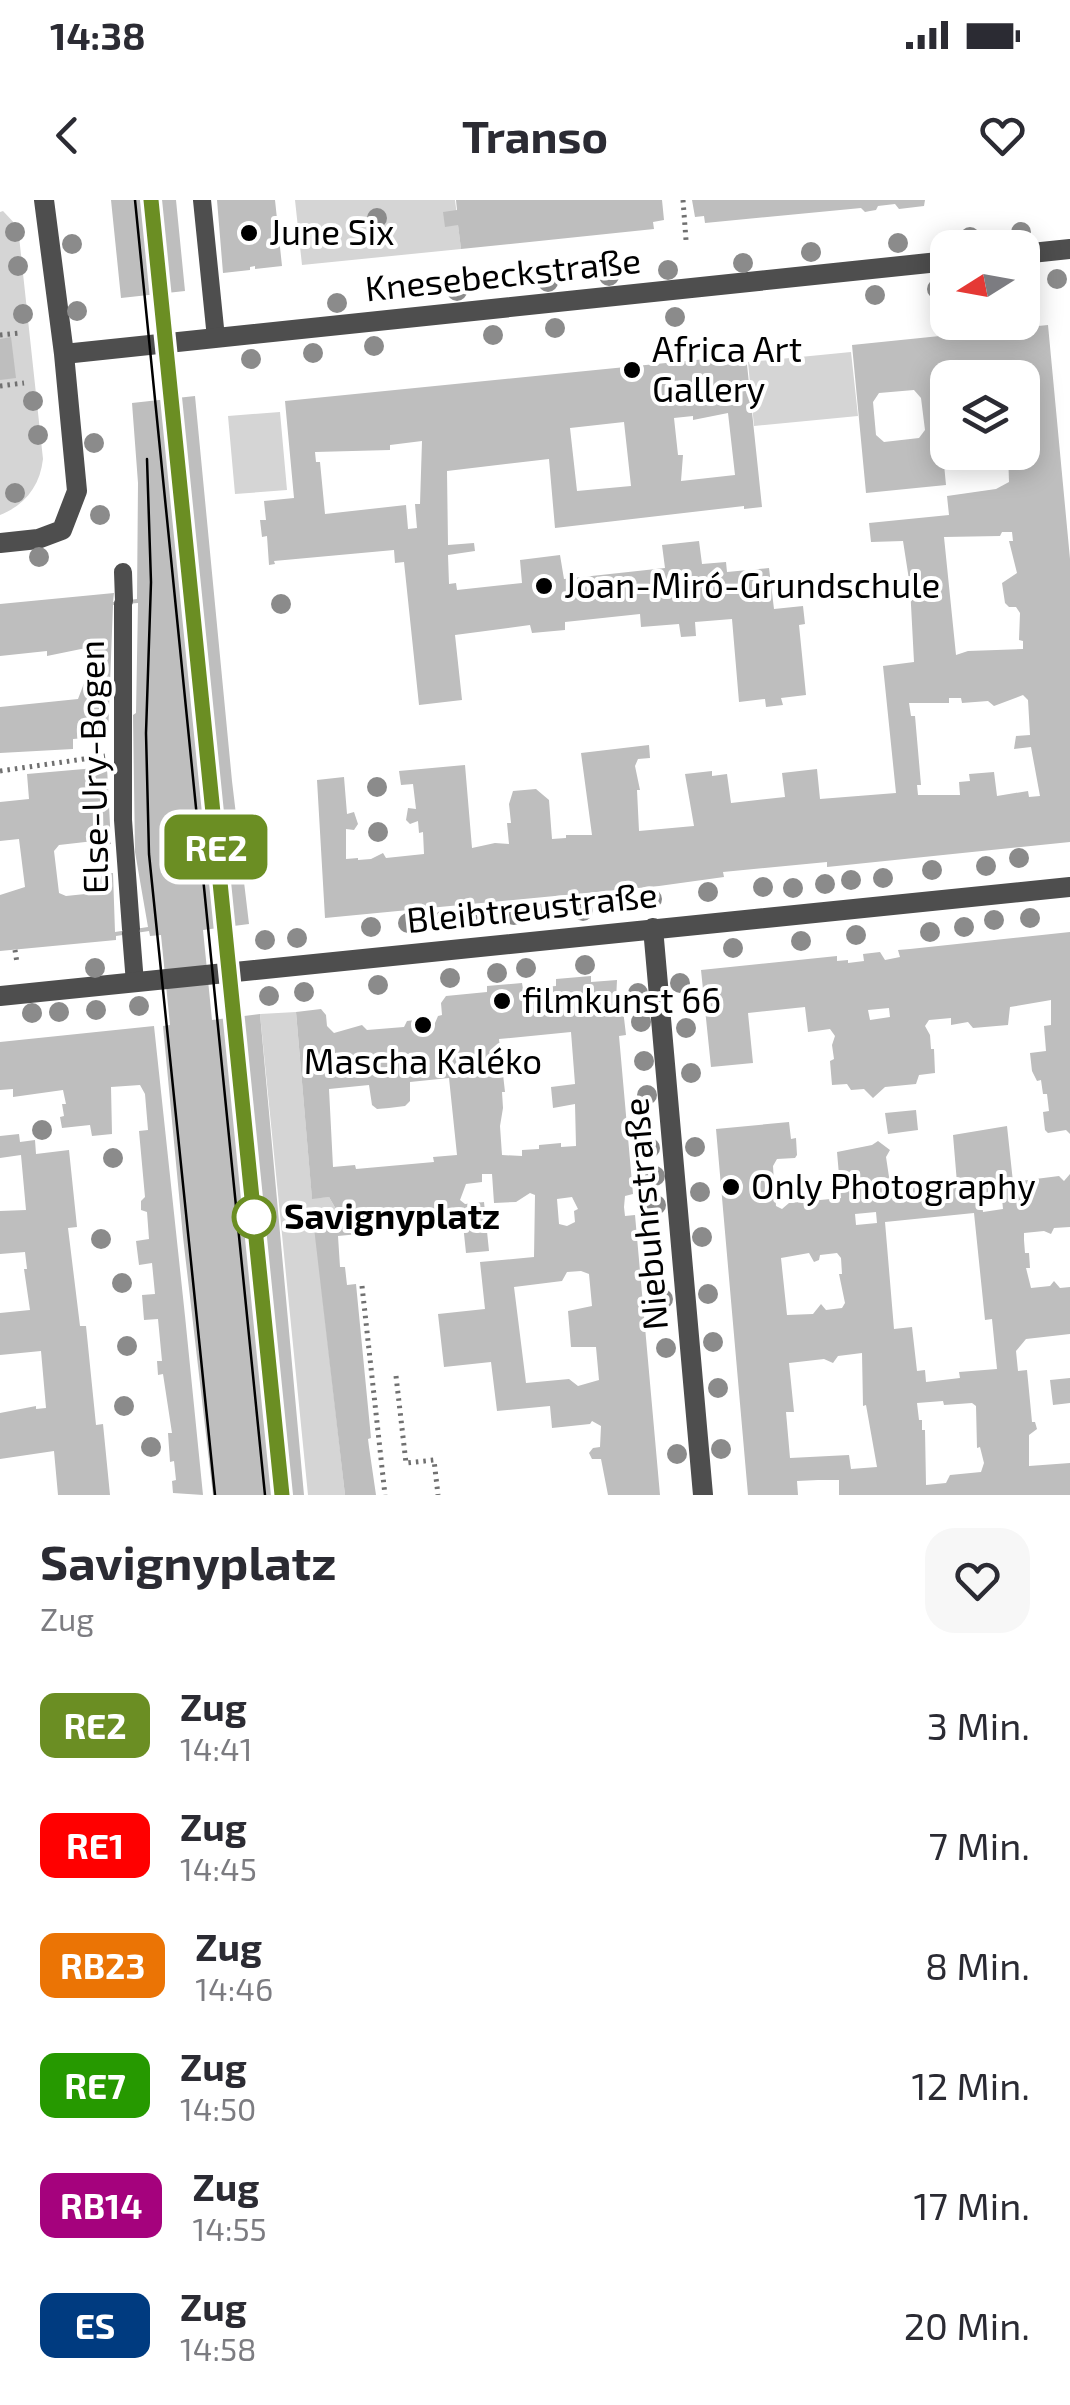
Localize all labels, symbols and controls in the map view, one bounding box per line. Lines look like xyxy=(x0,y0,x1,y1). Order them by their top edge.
text: 14:38 xyxy=(50,12,146,58)
icon: back xyxy=(40,108,95,163)
text: Transo xyxy=(462,108,608,162)
icon: heart xyxy=(975,108,1030,163)
place label: June Six xyxy=(269,210,395,252)
marker: June Six xyxy=(238,222,260,244)
north arrow xyxy=(930,230,1040,340)
map controls xyxy=(930,230,1040,470)
street label: Knesebeckstraße xyxy=(363,238,643,308)
place label: Africa Art Gallery xyxy=(652,327,802,409)
marker: Africa Art Gallery xyxy=(621,359,643,381)
button: layers xyxy=(930,360,1040,470)
place label: Joan-Miró-Grundschule xyxy=(564,563,940,605)
marker: Joan-Miró-Grundschule xyxy=(533,575,555,597)
street label: Else-Ury-Bogen xyxy=(69,640,115,894)
line badge: RE2 xyxy=(158,814,274,880)
text: RE2 xyxy=(184,826,248,868)
street label: Bleibtreustraße xyxy=(404,872,659,940)
place label: filmkunst 66 xyxy=(522,978,721,1020)
marker: filmkunst 66 xyxy=(491,990,513,1012)
marker: Mascha Kaléko xyxy=(412,1014,434,1036)
place label: Mascha Kaléko xyxy=(304,1039,542,1081)
street label: Niebuhrstraße xyxy=(613,1096,675,1332)
place label: Only Photography xyxy=(751,1164,1036,1206)
marker: Only Photography xyxy=(720,1176,742,1198)
place label: Savignyplatz xyxy=(284,1194,500,1237)
marker: Savignyplatz xyxy=(233,1196,275,1238)
button: heart xyxy=(925,1528,1030,1633)
text: Savignyplatz xyxy=(40,1532,336,1590)
text: Zug xyxy=(40,1599,94,1637)
text: Zug xyxy=(180,1683,247,1729)
text: 3 Min. xyxy=(927,1702,1030,1748)
text: RE2 xyxy=(63,1704,127,1746)
text: 14:41 xyxy=(180,1729,252,1767)
text: Zug xyxy=(180,1803,247,1849)
text: 7 Min. xyxy=(929,1822,1030,1868)
text: RE1 xyxy=(66,1824,124,1866)
text: 14:45 xyxy=(180,1849,257,1887)
text: Zug xyxy=(195,1923,262,1969)
text: 8 Min. xyxy=(925,1942,1030,1988)
text: RB23 xyxy=(60,1944,145,1986)
text: 14:46 xyxy=(195,1969,273,2007)
text: Zug xyxy=(180,2043,247,2089)
text: 12 Min. xyxy=(912,2062,1030,2108)
text: RE7 xyxy=(64,2064,126,2106)
text: 14:50 xyxy=(180,2089,256,2127)
text: Zug xyxy=(192,2163,259,2209)
text: 17 Min. xyxy=(913,2182,1030,2228)
text: RB14 xyxy=(60,2184,142,2226)
text: 14:55 xyxy=(192,2209,267,2247)
text: Zug xyxy=(180,2283,247,2329)
text: 20 Min. xyxy=(904,2302,1030,2348)
text: ES xyxy=(75,2304,115,2346)
text: 14:58 xyxy=(180,2329,257,2367)

